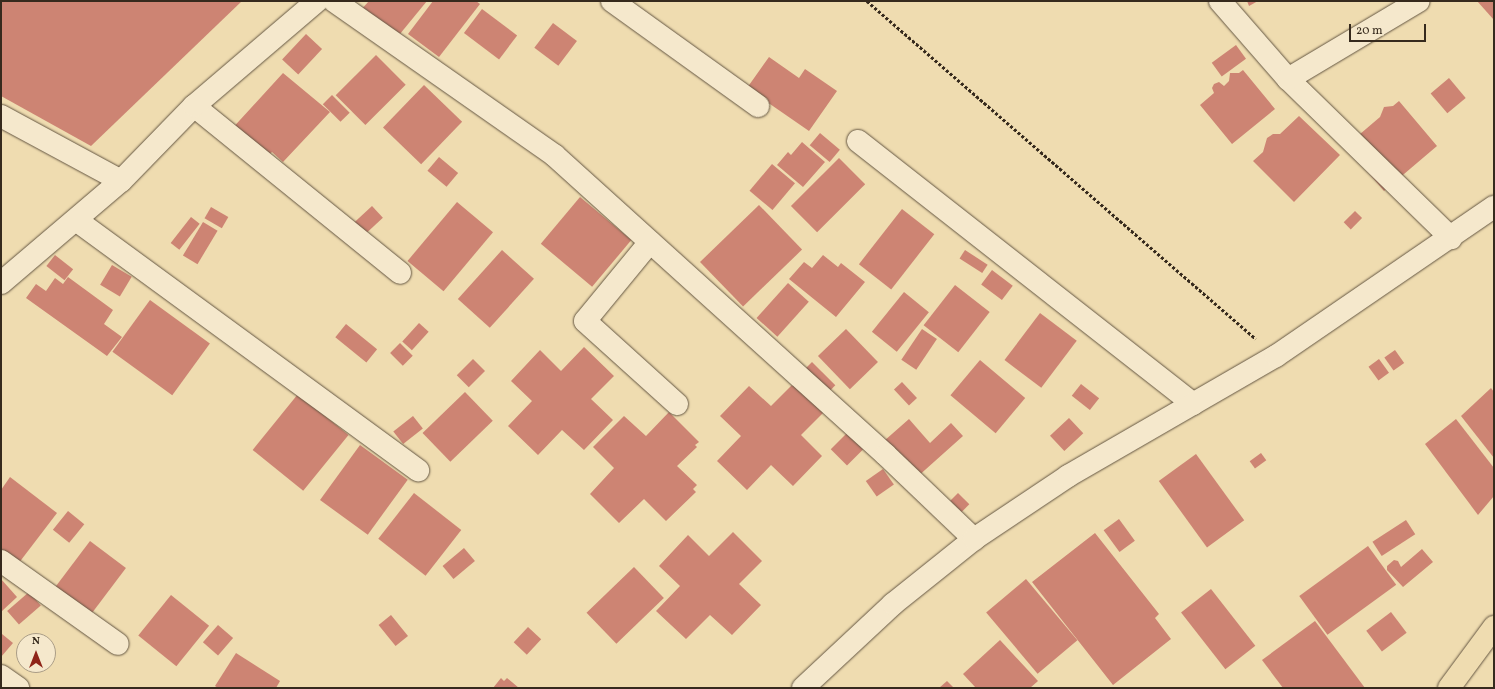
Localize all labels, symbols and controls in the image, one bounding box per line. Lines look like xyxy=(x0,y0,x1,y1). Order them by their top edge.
scale bar xyxy=(1351,16,1428,42)
text: 20 m xyxy=(1356,23,1383,39)
north arrow xyxy=(16,633,56,673)
text: N xyxy=(32,634,40,649)

